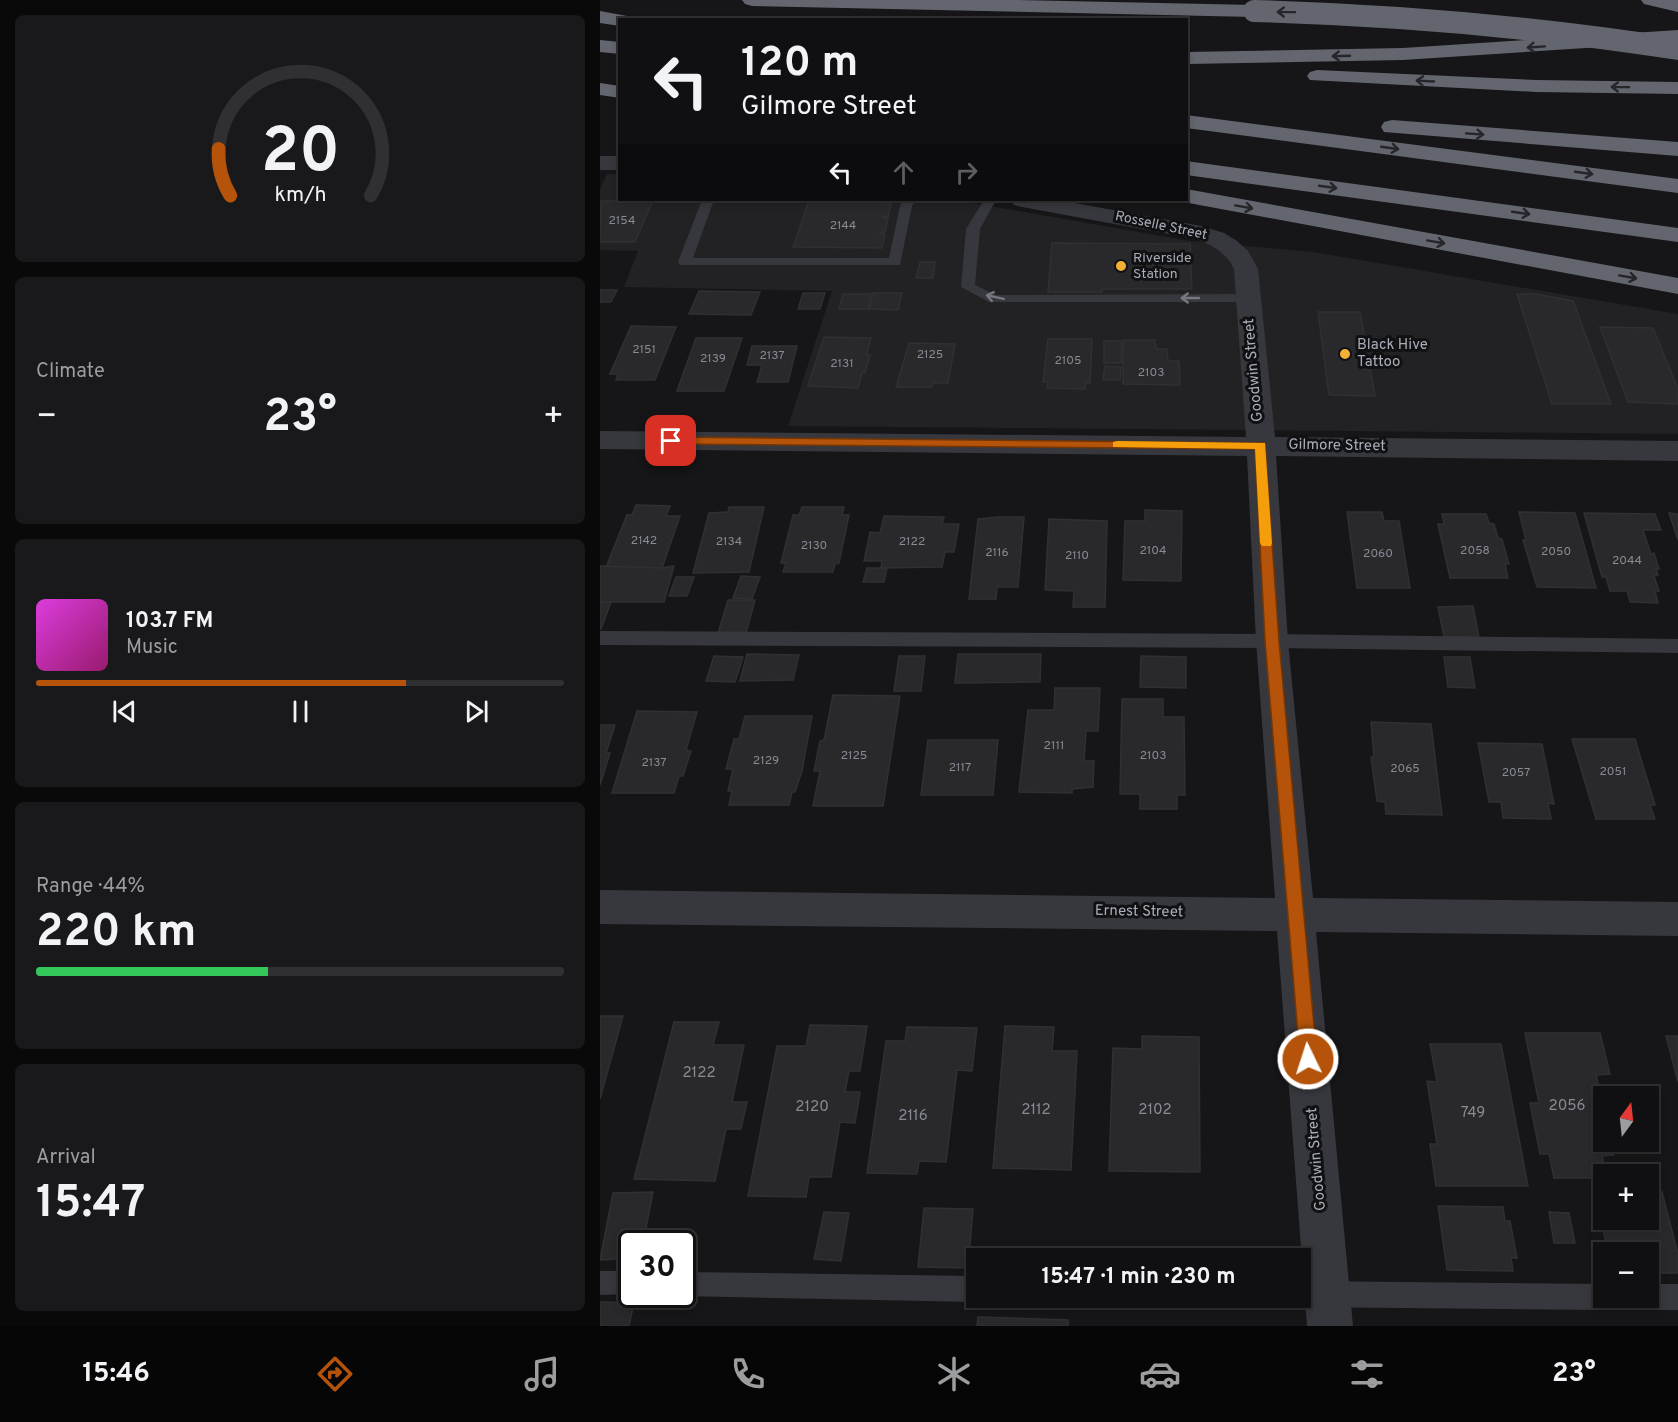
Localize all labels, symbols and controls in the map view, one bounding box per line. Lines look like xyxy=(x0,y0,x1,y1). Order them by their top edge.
one-way arrow xyxy=(1276,6,1296,18)
text: 120 m xyxy=(741,38,858,91)
icon: left xyxy=(642,42,720,120)
one-way arrow xyxy=(1526,42,1546,53)
one-way arrow xyxy=(1332,50,1352,62)
one-way arrow xyxy=(1415,76,1435,87)
one-way arrow xyxy=(1610,82,1630,93)
text: Gilmore Street xyxy=(741,90,917,124)
text: 20 xyxy=(260,115,340,194)
one-way arrow xyxy=(1465,128,1485,139)
one-way arrow xyxy=(1380,143,1400,154)
icon: left xyxy=(824,156,857,189)
icon: ahead xyxy=(887,156,920,189)
icon: right xyxy=(950,156,983,189)
one-way arrow xyxy=(1573,168,1593,179)
text: km/h xyxy=(274,182,326,209)
one-way arrow xyxy=(1317,182,1337,193)
one-way arrow xyxy=(1234,201,1253,212)
street label: Rosselle Street xyxy=(1113,208,1209,244)
one-way arrow xyxy=(1511,208,1530,219)
house number: 2154 xyxy=(609,213,635,229)
house number: 2144 xyxy=(830,218,856,234)
one-way arrow xyxy=(1426,237,1445,248)
place label: Riverside Station xyxy=(1133,250,1191,283)
marker: Riverside Station xyxy=(1114,259,1128,273)
one-way arrow xyxy=(1617,272,1637,283)
one-way arrow xyxy=(986,291,1005,302)
one-way arrow xyxy=(1180,292,1200,304)
street label: Goodwin Street xyxy=(1240,317,1268,423)
place label: Black Hive Tattoo xyxy=(1357,336,1428,372)
house number: 2151 xyxy=(632,342,656,358)
house number: 2125 xyxy=(917,347,943,363)
marker: Black Hive Tattoo xyxy=(1338,347,1352,361)
house number: 2137 xyxy=(759,348,785,364)
house number: 2139 xyxy=(700,351,726,367)
house number: 2105 xyxy=(1055,353,1081,369)
house number: 2131 xyxy=(830,356,854,372)
text: Climate xyxy=(36,359,105,385)
house number: 2103 xyxy=(1138,365,1164,381)
text: 23° xyxy=(263,390,337,447)
text: − xyxy=(36,397,57,439)
text: + xyxy=(543,397,564,439)
pin xyxy=(645,415,696,466)
icon: arrive xyxy=(654,424,687,457)
street label: Gilmore Street xyxy=(1288,436,1386,456)
house number: 2142 xyxy=(631,533,657,549)
house number: 2134 xyxy=(716,534,742,550)
house number: 2122 xyxy=(899,534,925,550)
house number: 2130 xyxy=(801,538,827,554)
house number: 2104 xyxy=(1140,543,1166,559)
house number: 2058 xyxy=(1460,543,1490,559)
house number: 2050 xyxy=(1541,544,1571,560)
house number: 2116 xyxy=(985,545,1009,561)
house number: 2060 xyxy=(1363,546,1393,562)
house number: 2110 xyxy=(1065,548,1089,564)
house number: 2044 xyxy=(1612,553,1642,569)
text: 103.7 FM xyxy=(126,608,213,635)
text: Music xyxy=(126,635,178,661)
icon: previous xyxy=(108,695,141,728)
icon: pause xyxy=(284,695,317,728)
icon: next xyxy=(460,695,493,728)
house number: 2111 xyxy=(1044,738,1064,754)
house number: 2125 xyxy=(841,748,867,764)
house number: 2103 xyxy=(1140,748,1166,764)
house number: 2129 xyxy=(753,753,779,769)
house number: 2137 xyxy=(641,755,667,771)
house number: 2117 xyxy=(949,760,971,776)
house number: 2065 xyxy=(1390,761,1420,777)
house number: 2051 xyxy=(1600,764,1626,780)
house number: 2057 xyxy=(1502,765,1530,781)
text: Range · 44% xyxy=(36,874,145,900)
street label: Ernest Street xyxy=(1095,902,1183,922)
text: 220 km xyxy=(36,905,197,962)
position arrow xyxy=(1276,1027,1340,1091)
house number: 2122 xyxy=(682,1064,716,1083)
north arrow xyxy=(1593,1086,1659,1152)
map controls xyxy=(1593,1086,1659,1308)
house number: 2056 xyxy=(1548,1097,1586,1116)
house number: 2120 xyxy=(795,1098,829,1117)
house number: 2112 xyxy=(1021,1101,1051,1120)
house number: 2102 xyxy=(1138,1101,1172,1120)
house number: 749 xyxy=(1461,1104,1485,1123)
street label: Goodwin Street xyxy=(1303,1106,1331,1212)
house number: 2116 xyxy=(898,1107,928,1126)
text: Arrival xyxy=(36,1145,96,1171)
button: + xyxy=(1593,1164,1659,1230)
text: 15:47 xyxy=(36,1176,146,1233)
speed limit sign: 30 xyxy=(618,1230,696,1308)
button: − xyxy=(1593,1242,1659,1308)
text: 15:47 · 1 min · 230 m xyxy=(1042,1264,1235,1291)
icon: directions xyxy=(314,1353,356,1395)
icon: music xyxy=(521,1353,563,1395)
icon: phone xyxy=(727,1353,769,1395)
icon: climate xyxy=(933,1353,975,1395)
icon: car xyxy=(1139,1353,1181,1395)
icon: filters xyxy=(1346,1353,1388,1395)
text: 15:46 xyxy=(82,1357,150,1391)
text: 23° xyxy=(1552,1357,1596,1391)

